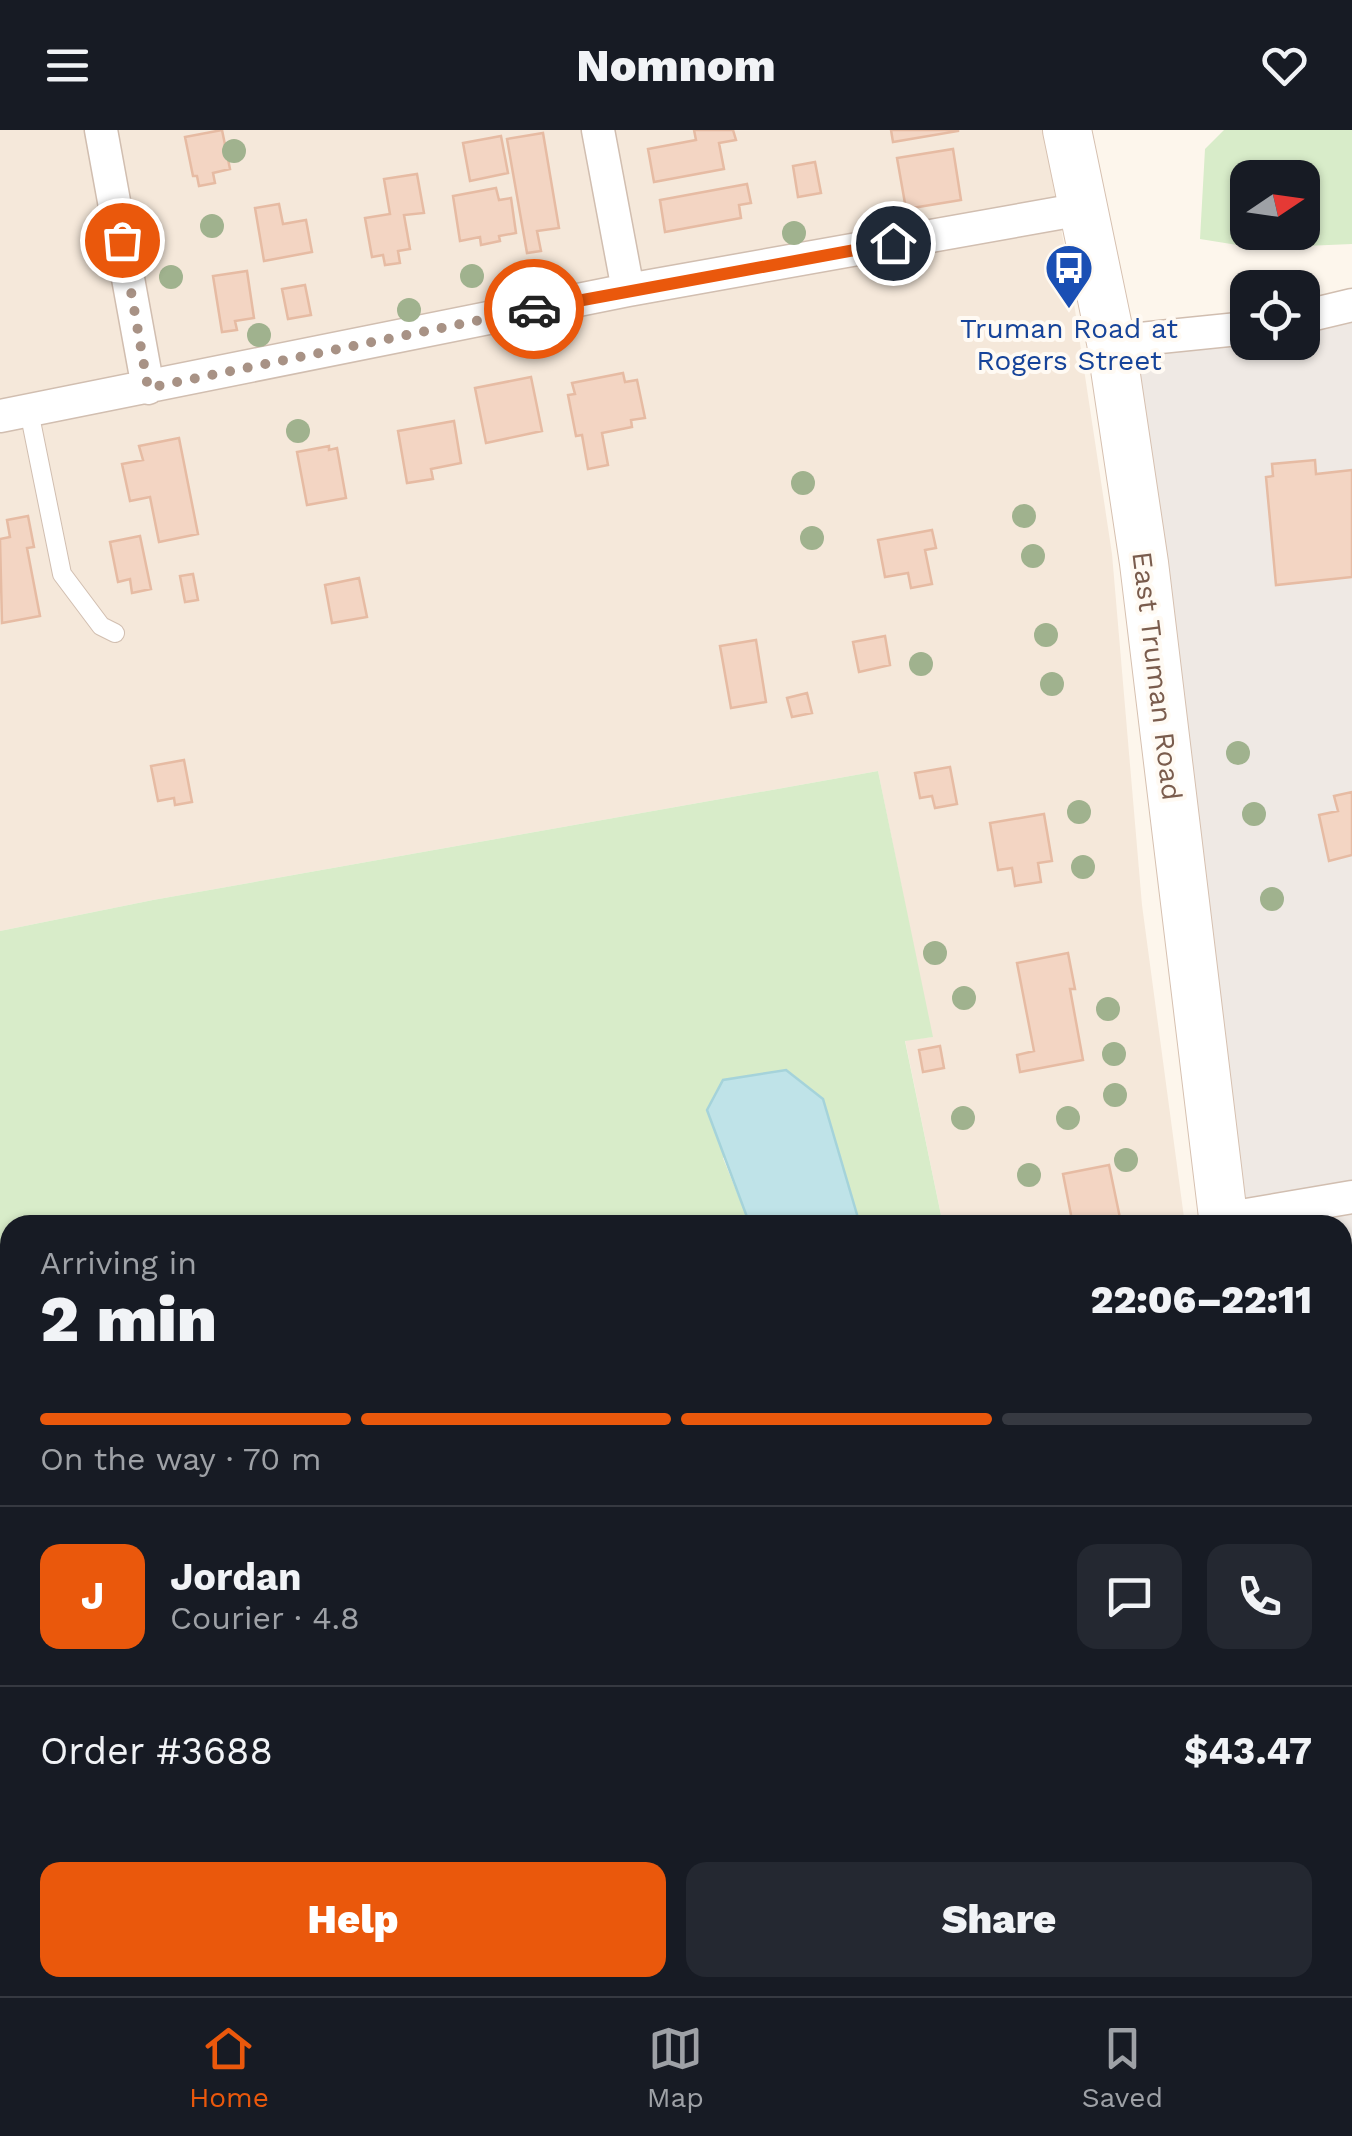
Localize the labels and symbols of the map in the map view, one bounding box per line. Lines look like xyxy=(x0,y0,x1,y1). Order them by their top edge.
north arrow xyxy=(1230,160,1320,250)
pin xyxy=(80,198,165,283)
pin xyxy=(851,201,936,286)
bus stop icon: Truman Road at Rogers Street xyxy=(1043,242,1095,310)
courier xyxy=(484,259,584,359)
place label: Truman Road at Rogers Street xyxy=(960,312,1178,377)
street label: East Truman Road xyxy=(1125,550,1189,802)

